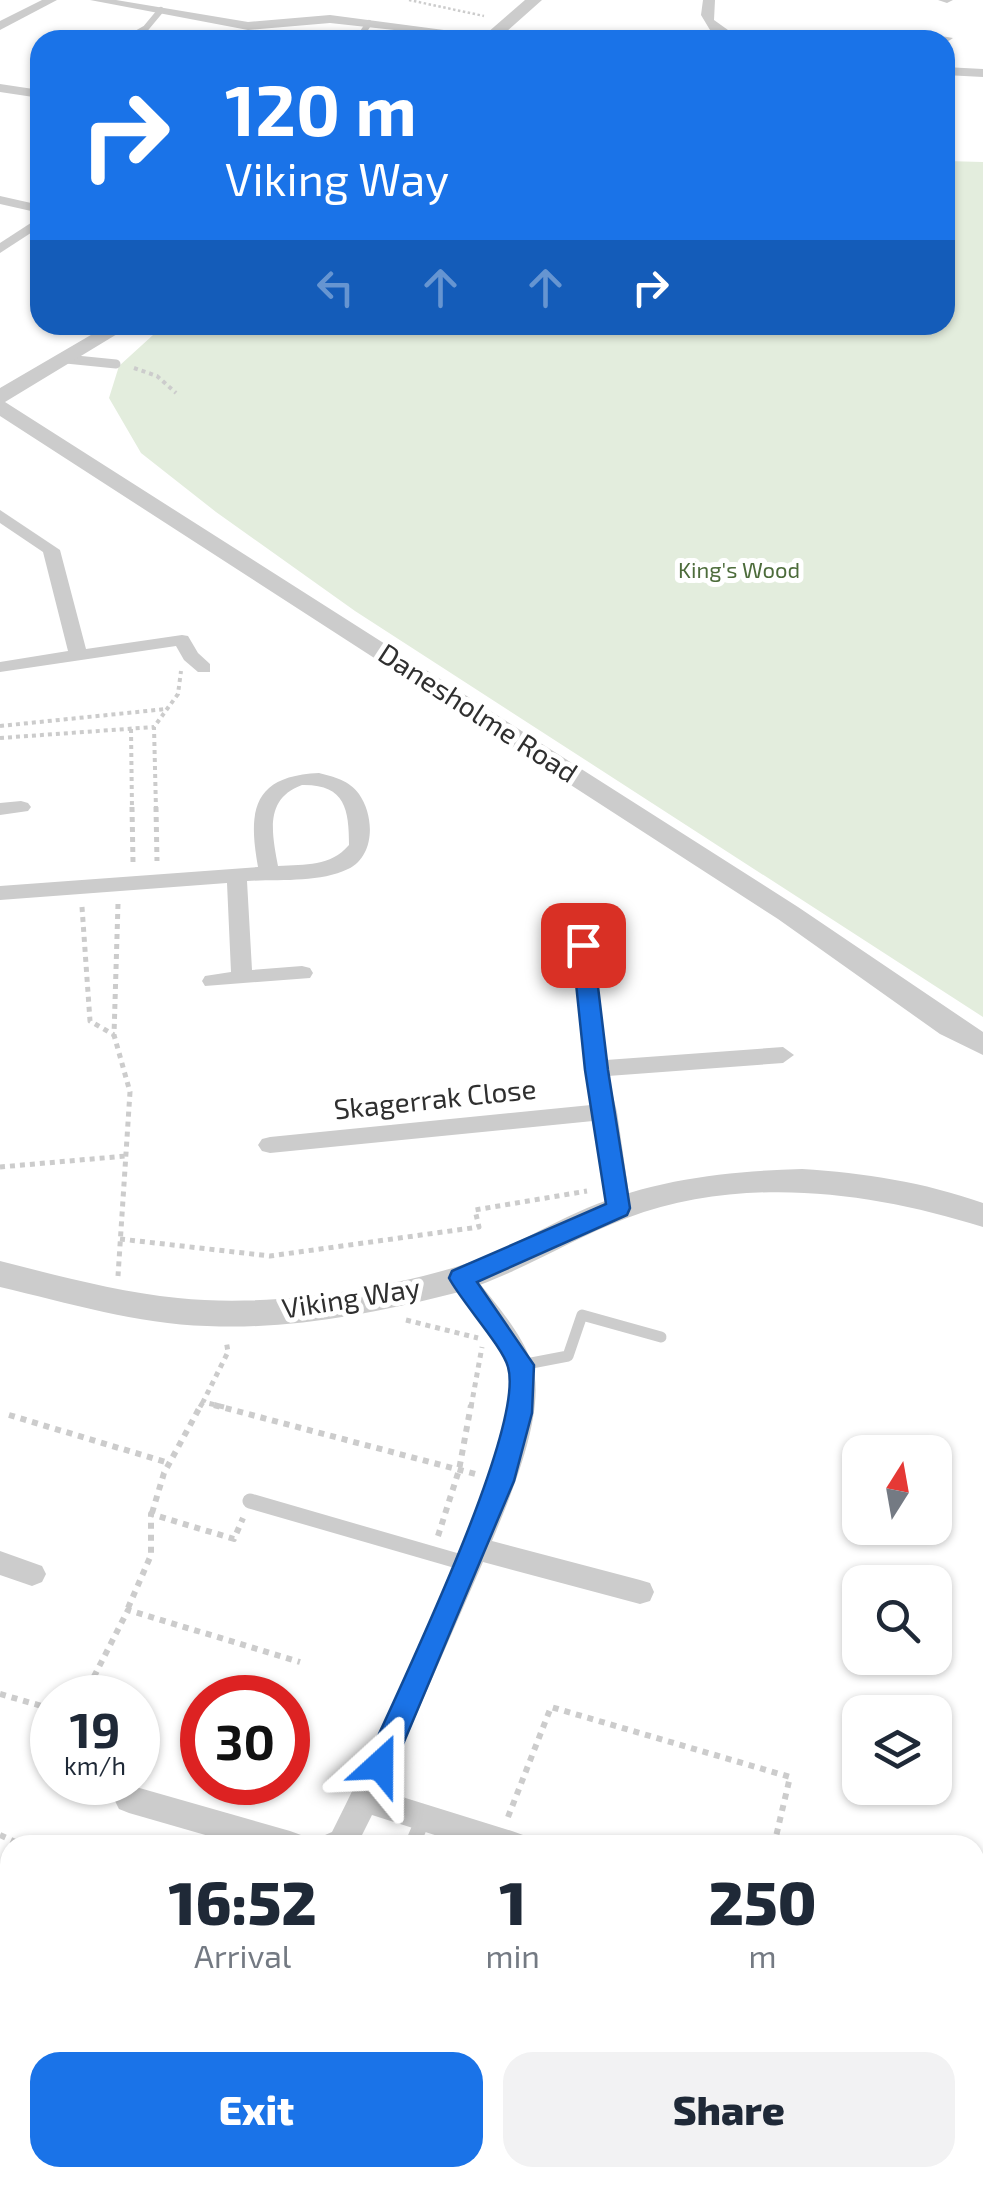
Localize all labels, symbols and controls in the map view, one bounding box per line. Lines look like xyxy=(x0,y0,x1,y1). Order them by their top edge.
text: 120 m xyxy=(225,66,417,150)
icon: right xyxy=(60,70,190,200)
text: Viking Way xyxy=(225,151,449,205)
icon: left xyxy=(308,260,363,315)
icon: ahead xyxy=(413,260,468,315)
icon: ahead xyxy=(518,260,573,315)
icon: right xyxy=(623,260,678,315)
park label: King's Wood xyxy=(678,556,800,582)
street label: Danesholme Road xyxy=(373,635,584,789)
pin xyxy=(541,903,626,988)
icon: arrive xyxy=(556,918,611,973)
street label: Skagerrak Close xyxy=(332,1070,538,1126)
street label: Viking Way xyxy=(279,1269,423,1325)
north arrow xyxy=(842,1435,952,1545)
map controls xyxy=(842,1435,952,1805)
button: search xyxy=(842,1565,952,1675)
speed limit sign: 30 xyxy=(180,1675,310,1805)
button: layers xyxy=(842,1695,952,1805)
text: 19 xyxy=(69,1698,121,1758)
position arrow xyxy=(328,1713,432,1817)
text: km/h xyxy=(64,1750,126,1780)
text: 16:52 xyxy=(169,1865,317,1937)
text: 1 xyxy=(499,1865,526,1937)
text: 250 xyxy=(709,1865,816,1937)
text: Arrival xyxy=(194,1936,291,1974)
text: min xyxy=(485,1936,540,1974)
text: m xyxy=(748,1936,776,1974)
button: Exit xyxy=(30,2052,483,2167)
button: Share xyxy=(503,2052,955,2167)

